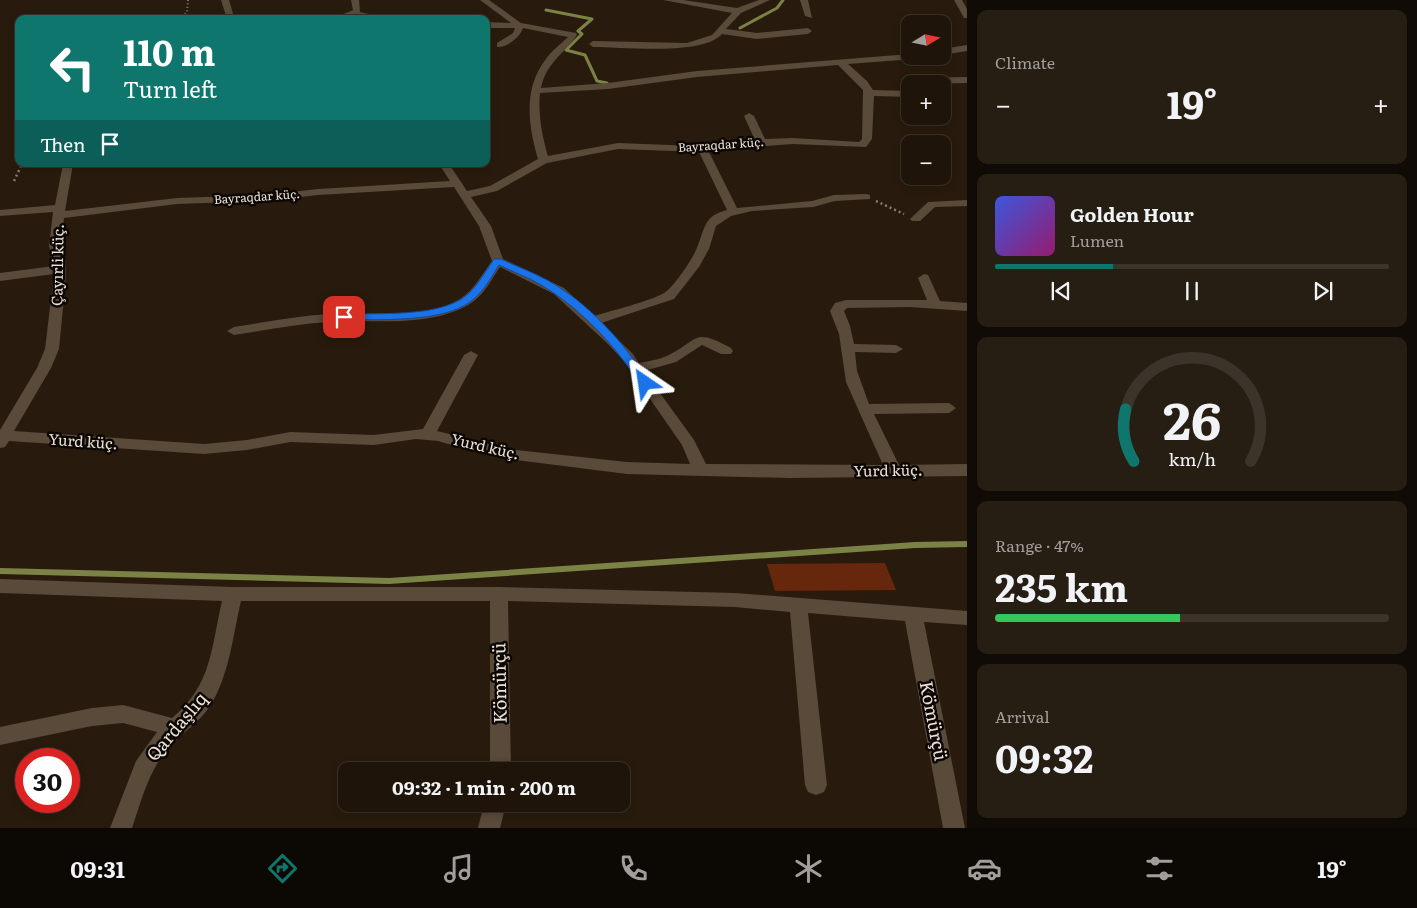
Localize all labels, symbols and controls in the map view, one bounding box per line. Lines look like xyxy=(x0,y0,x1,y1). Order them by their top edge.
north arrow xyxy=(901,15,951,65)
map controls xyxy=(901,15,951,185)
text: 110 m xyxy=(123,25,215,77)
icon: left xyxy=(40,35,105,100)
text: Climate xyxy=(995,50,1055,74)
text: Turn left xyxy=(123,72,217,105)
text: 19° xyxy=(1167,74,1218,131)
button: + xyxy=(901,75,951,125)
text: − xyxy=(995,82,1011,124)
text: + xyxy=(1373,82,1389,124)
text: Then xyxy=(40,130,86,158)
icon: arrive xyxy=(96,130,124,158)
street label: Bayraqdar küç. xyxy=(677,132,765,156)
button: − xyxy=(901,135,951,185)
street label: Bayraqdar küç. xyxy=(213,184,301,208)
text: Golden Hour xyxy=(1070,200,1194,228)
street label: Çayırli küç. xyxy=(44,224,69,306)
text: Lumen xyxy=(1070,228,1124,252)
icon: previous xyxy=(1047,277,1075,305)
icon: pause xyxy=(1178,277,1206,305)
icon: next xyxy=(1309,277,1337,305)
pin xyxy=(323,296,365,338)
icon: arrive xyxy=(330,303,358,331)
position arrow xyxy=(618,356,670,408)
text: 26 xyxy=(1163,379,1221,456)
street label: Yurd küç. xyxy=(48,427,118,454)
street label: Yurd küç. xyxy=(449,427,522,465)
text: km/h xyxy=(1168,445,1216,472)
street label: Yurd küç. xyxy=(853,457,923,482)
text: Range · 47% xyxy=(995,533,1084,557)
text: 235 km xyxy=(995,557,1128,614)
street label: Kömürçü xyxy=(484,642,513,724)
street label: Kömürçü xyxy=(914,679,955,763)
street label: Qardaşlıq xyxy=(139,685,213,766)
text: Arrival xyxy=(995,704,1050,728)
text: 09:32 xyxy=(995,728,1093,785)
speed limit sign: 30 xyxy=(15,748,80,813)
text: 09:32 · 1 min · 200 m xyxy=(392,773,576,801)
icon: directions xyxy=(265,851,300,886)
icon: music xyxy=(441,851,476,886)
icon: phone xyxy=(616,851,651,886)
icon: climate xyxy=(791,851,826,886)
icon: car xyxy=(967,851,1002,886)
icon: filters xyxy=(1142,851,1177,886)
text: 09:31 xyxy=(70,852,125,885)
text: 19° xyxy=(1317,852,1347,885)

